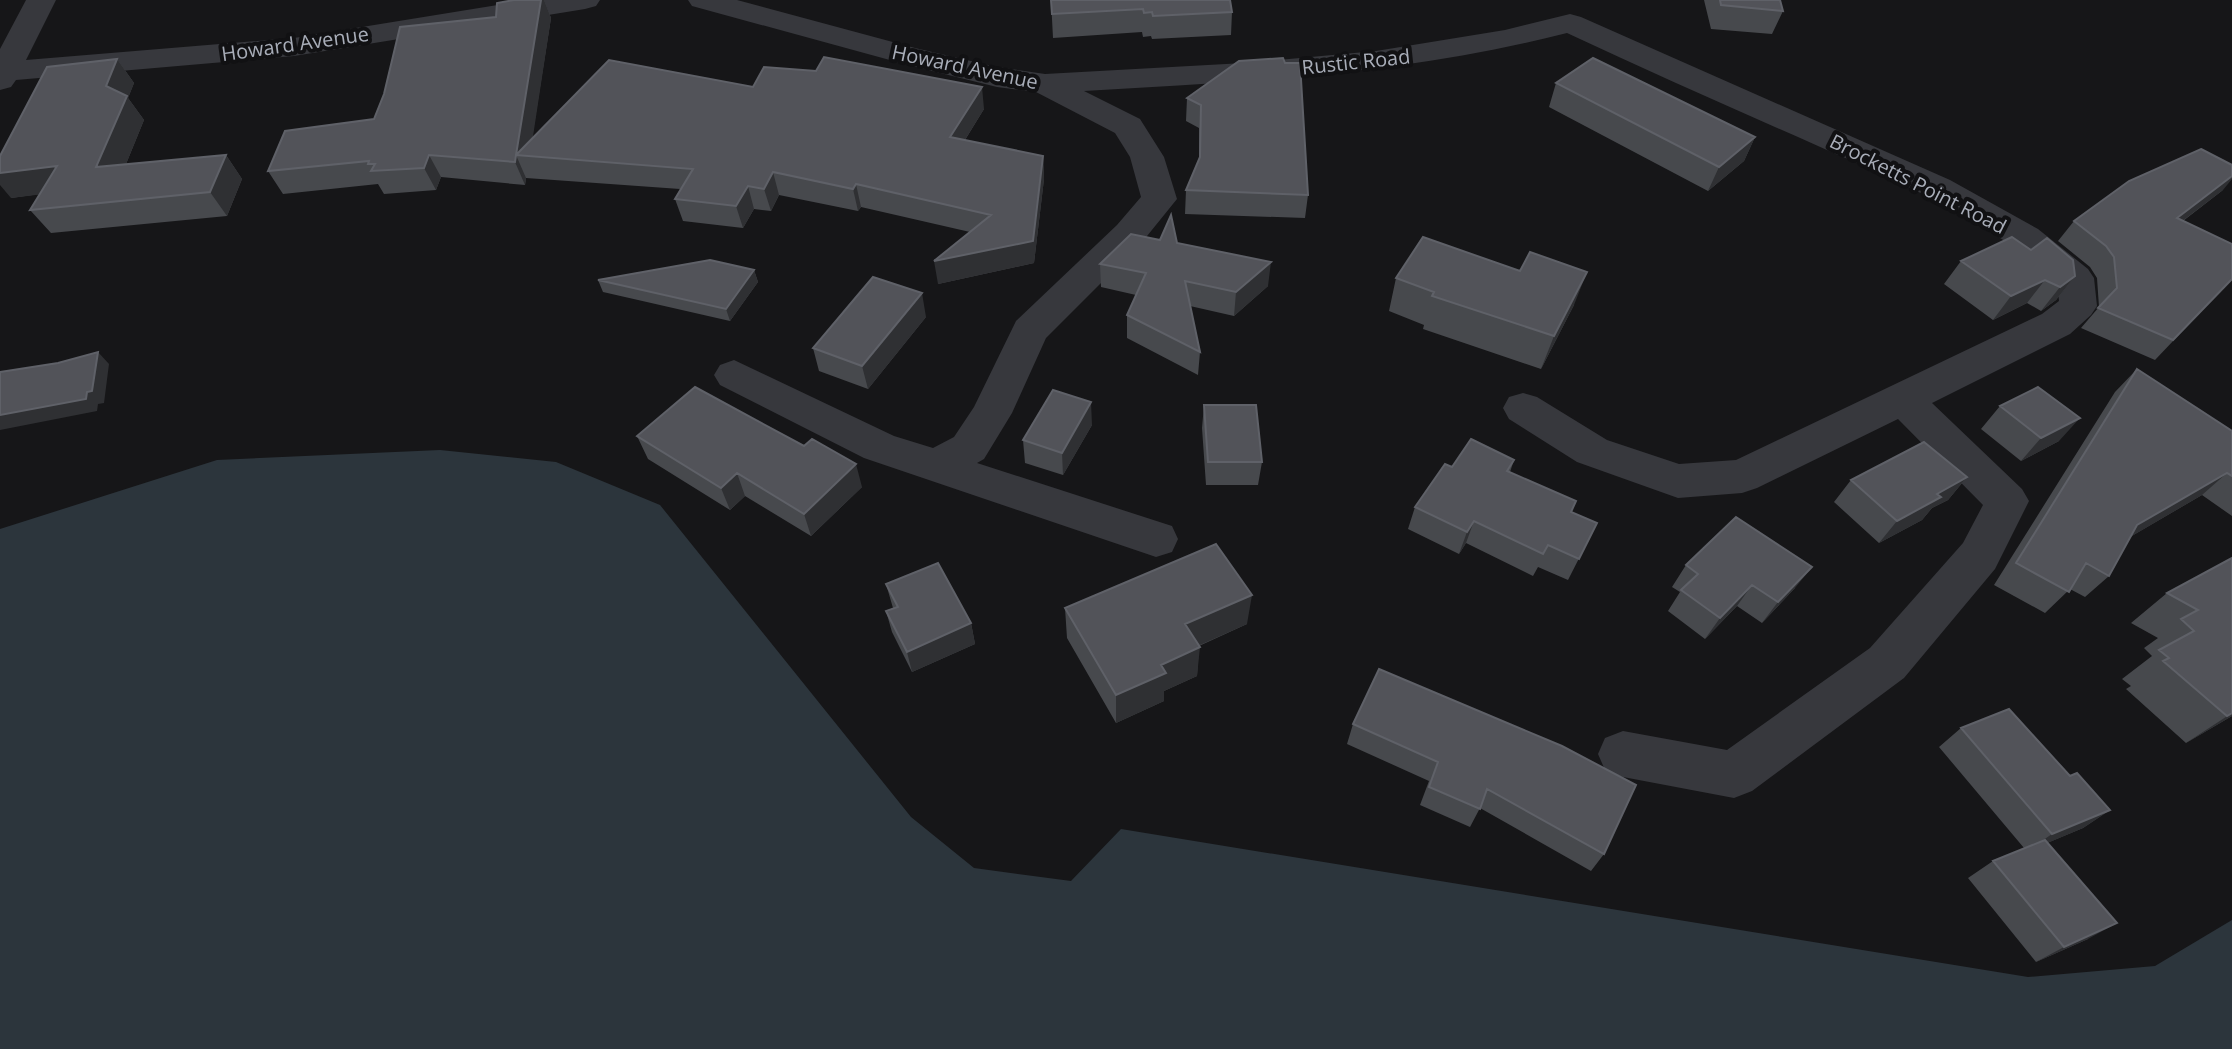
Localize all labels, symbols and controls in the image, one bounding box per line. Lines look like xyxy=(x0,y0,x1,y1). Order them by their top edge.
street label: Howard Avenue xyxy=(219,20,370,67)
street label: Howard Avenue xyxy=(890,38,1041,95)
street label: Rustic Road xyxy=(1300,42,1411,81)
street label: Brocketts Point Road xyxy=(1825,127,2011,240)

